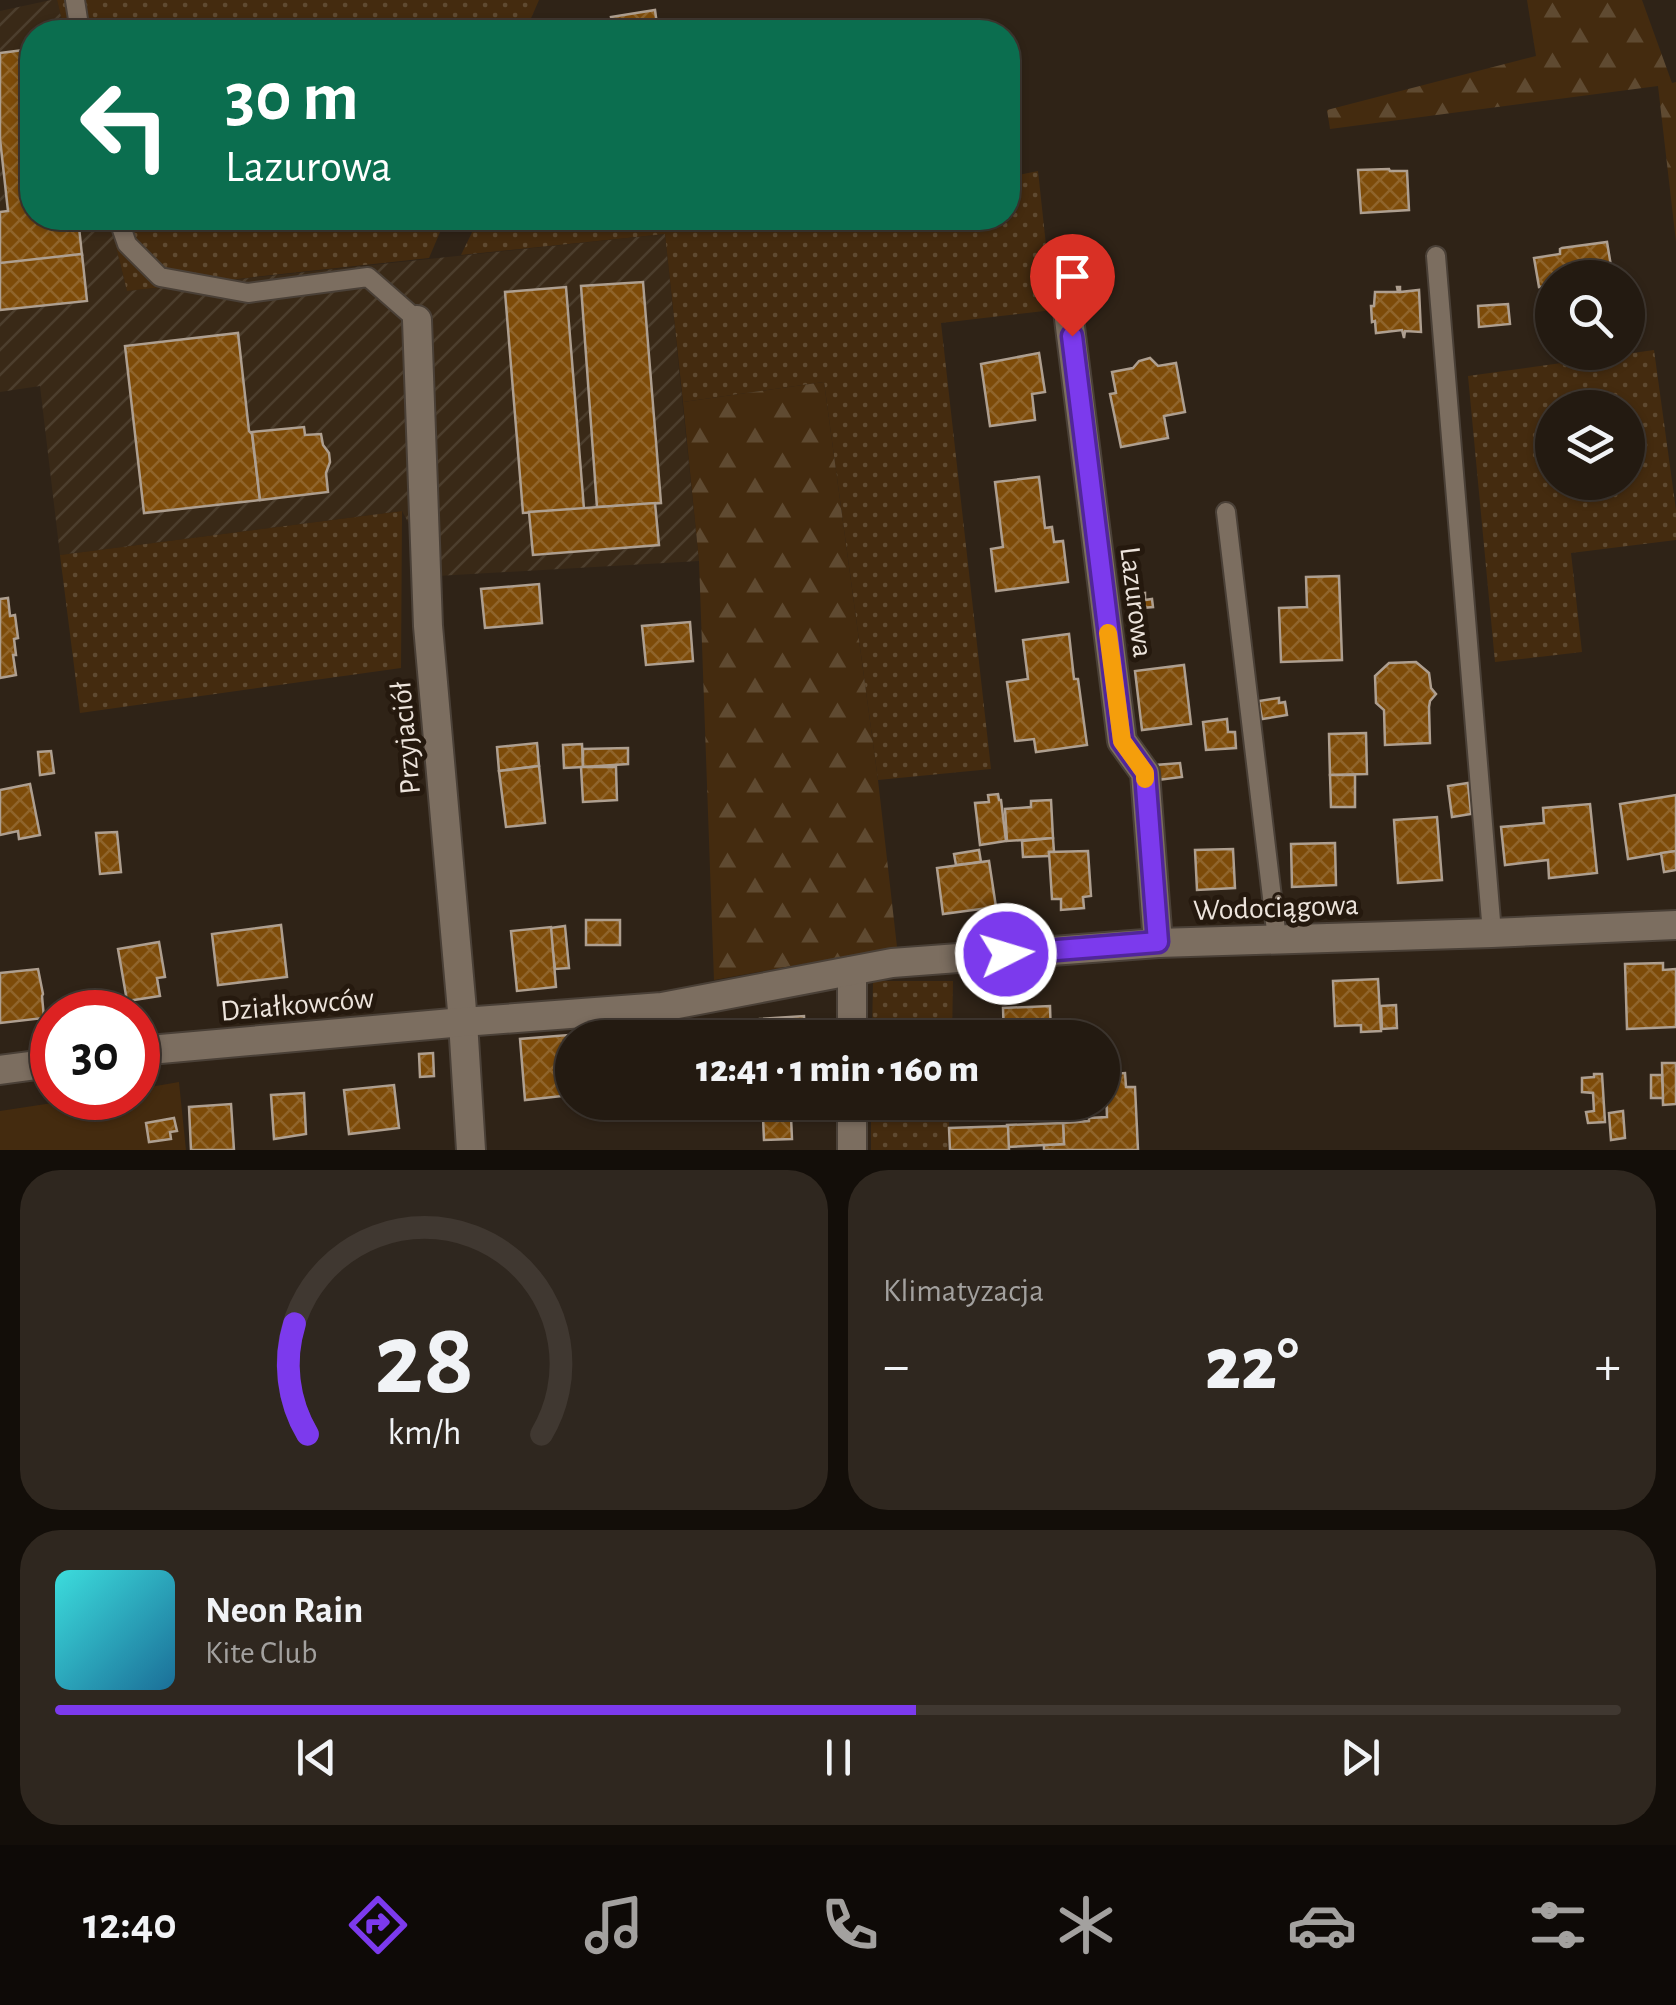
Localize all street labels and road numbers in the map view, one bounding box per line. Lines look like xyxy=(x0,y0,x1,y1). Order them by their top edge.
street label: Lazurowa xyxy=(1114,545,1158,659)
street label: Przyjaciół xyxy=(386,680,426,796)
street label: Wodociągowa xyxy=(1193,890,1359,926)
street label: Działkowców xyxy=(219,983,375,1027)

